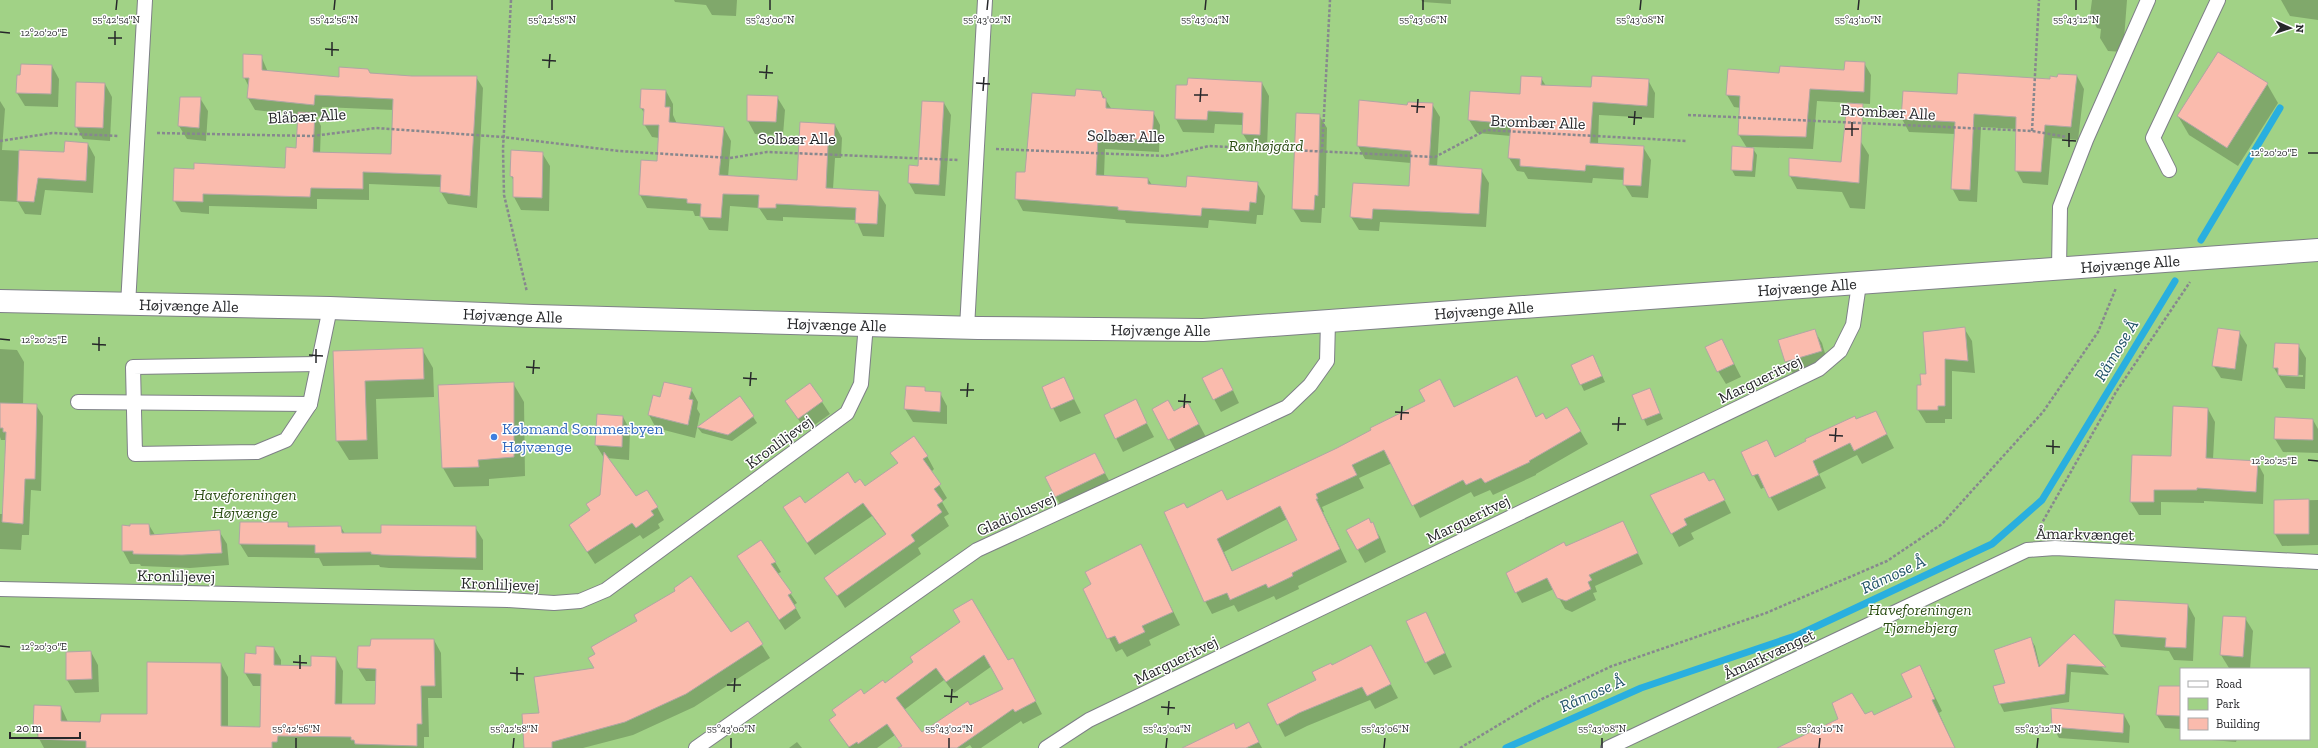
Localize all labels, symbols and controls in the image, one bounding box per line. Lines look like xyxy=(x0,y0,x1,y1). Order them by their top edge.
north arrow xyxy=(2270,8,2310,48)
text: 55°42'54"N xyxy=(92,14,140,26)
text: 55°42'56"N xyxy=(310,14,358,26)
text: 55°42'58"N xyxy=(528,14,577,26)
text: 55°43'00"N xyxy=(746,14,795,26)
text: 55°43'02"N xyxy=(963,14,1012,26)
text: 55°43'04"N xyxy=(1181,14,1230,26)
text: 55°43'06"N xyxy=(1399,14,1448,26)
text: 55°43'08"N xyxy=(1616,14,1665,26)
text: 55°43'10"N xyxy=(1835,14,1882,26)
text: 55°43'12"N xyxy=(2053,14,2100,26)
text: N xyxy=(2293,24,2306,34)
text: 12°20'20"E xyxy=(21,27,67,39)
street label: Brombær Alle xyxy=(1840,100,1936,124)
street label: Blåbær Alle xyxy=(267,104,347,128)
street label: Brombær Alle xyxy=(1490,111,1586,133)
street label: Solbær Alle xyxy=(1087,126,1165,146)
street label: Solbær Alle xyxy=(758,129,836,148)
park label: Rønhøjgård xyxy=(1229,136,1303,155)
text: 12°20'20"E xyxy=(2251,147,2297,159)
street label: Højvænge Alle xyxy=(2080,250,2180,277)
street label: Højvænge Alle xyxy=(1757,274,1857,300)
street label: Højvænge Alle xyxy=(139,294,239,316)
street label: Højvænge Alle xyxy=(1434,297,1534,323)
street label: Højvænge Alle xyxy=(463,304,563,326)
street label: Højvænge Alle xyxy=(787,313,887,335)
water label: Råmose Å xyxy=(2090,315,2142,385)
street label: Højvænge Alle xyxy=(1111,320,1211,339)
text: 12°20'25"E xyxy=(21,334,67,346)
street label: Margueritvej xyxy=(1715,351,1805,407)
street label: Kronliljevej xyxy=(742,411,816,473)
place label: Købmand Sommerbyen Højvænge xyxy=(502,419,664,456)
marker: Købmand Sommerbyen Højvænge xyxy=(489,432,499,442)
text: 12°20'25"E xyxy=(2251,455,2297,467)
park label: Haveforeningen Højvænge xyxy=(193,485,297,522)
street label: Gladiolusvej xyxy=(974,488,1058,540)
street label: Margueritvej xyxy=(1423,491,1513,547)
street label: Åmarkvænget xyxy=(2036,524,2134,544)
water label: Råmose Å xyxy=(1858,550,1929,598)
street label: Kronliljevej xyxy=(137,566,215,586)
street label: Kronliljevej xyxy=(461,573,539,595)
park label: Haveforeningen Tjørnebjerg xyxy=(1868,600,1972,637)
street label: Åmarkvænget xyxy=(1720,625,1818,683)
street label: Margueritvej xyxy=(1131,632,1221,688)
text: 12°20'30"E xyxy=(21,641,67,653)
legend xyxy=(2180,668,2310,740)
water label: Råmose Å xyxy=(1557,670,1628,716)
text: Road xyxy=(2216,677,2242,691)
text: Park xyxy=(2216,697,2241,711)
scale bar xyxy=(10,714,80,740)
text: Building xyxy=(2216,717,2260,731)
text: 20 m xyxy=(16,721,43,735)
text: 55°42'56"N xyxy=(272,723,320,735)
text: 55°42'58"N xyxy=(490,723,539,735)
text: 55°43'00"N xyxy=(707,723,756,735)
text: 55°43'02"N xyxy=(925,723,974,735)
text: 55°43'04"N xyxy=(1143,723,1192,735)
text: 55°43'06"N xyxy=(1361,723,1410,735)
text: 55°43'08"N xyxy=(1578,723,1627,735)
text: 55°43'10"N xyxy=(1797,723,1844,735)
text: 55°43'12"N xyxy=(2015,723,2062,735)

